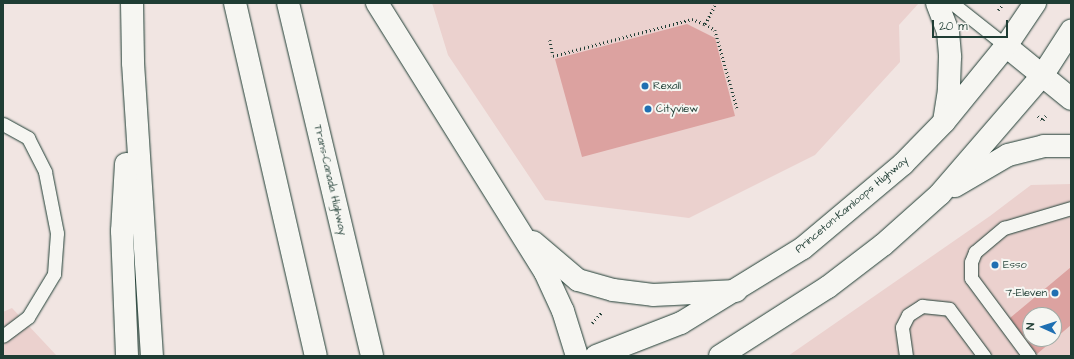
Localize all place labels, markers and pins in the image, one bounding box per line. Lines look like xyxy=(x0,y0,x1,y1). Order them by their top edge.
place label: Rexall xyxy=(653,79,681,93)
marker: Rexall xyxy=(640,81,650,91)
place label: Cityview xyxy=(656,102,698,116)
marker: Cityview xyxy=(643,104,653,114)
place label: Esso xyxy=(1003,258,1027,272)
marker: Esso xyxy=(990,260,1000,270)
place label: 7-Eleven xyxy=(1005,286,1047,300)
marker: 7-Eleven xyxy=(1050,288,1060,298)

